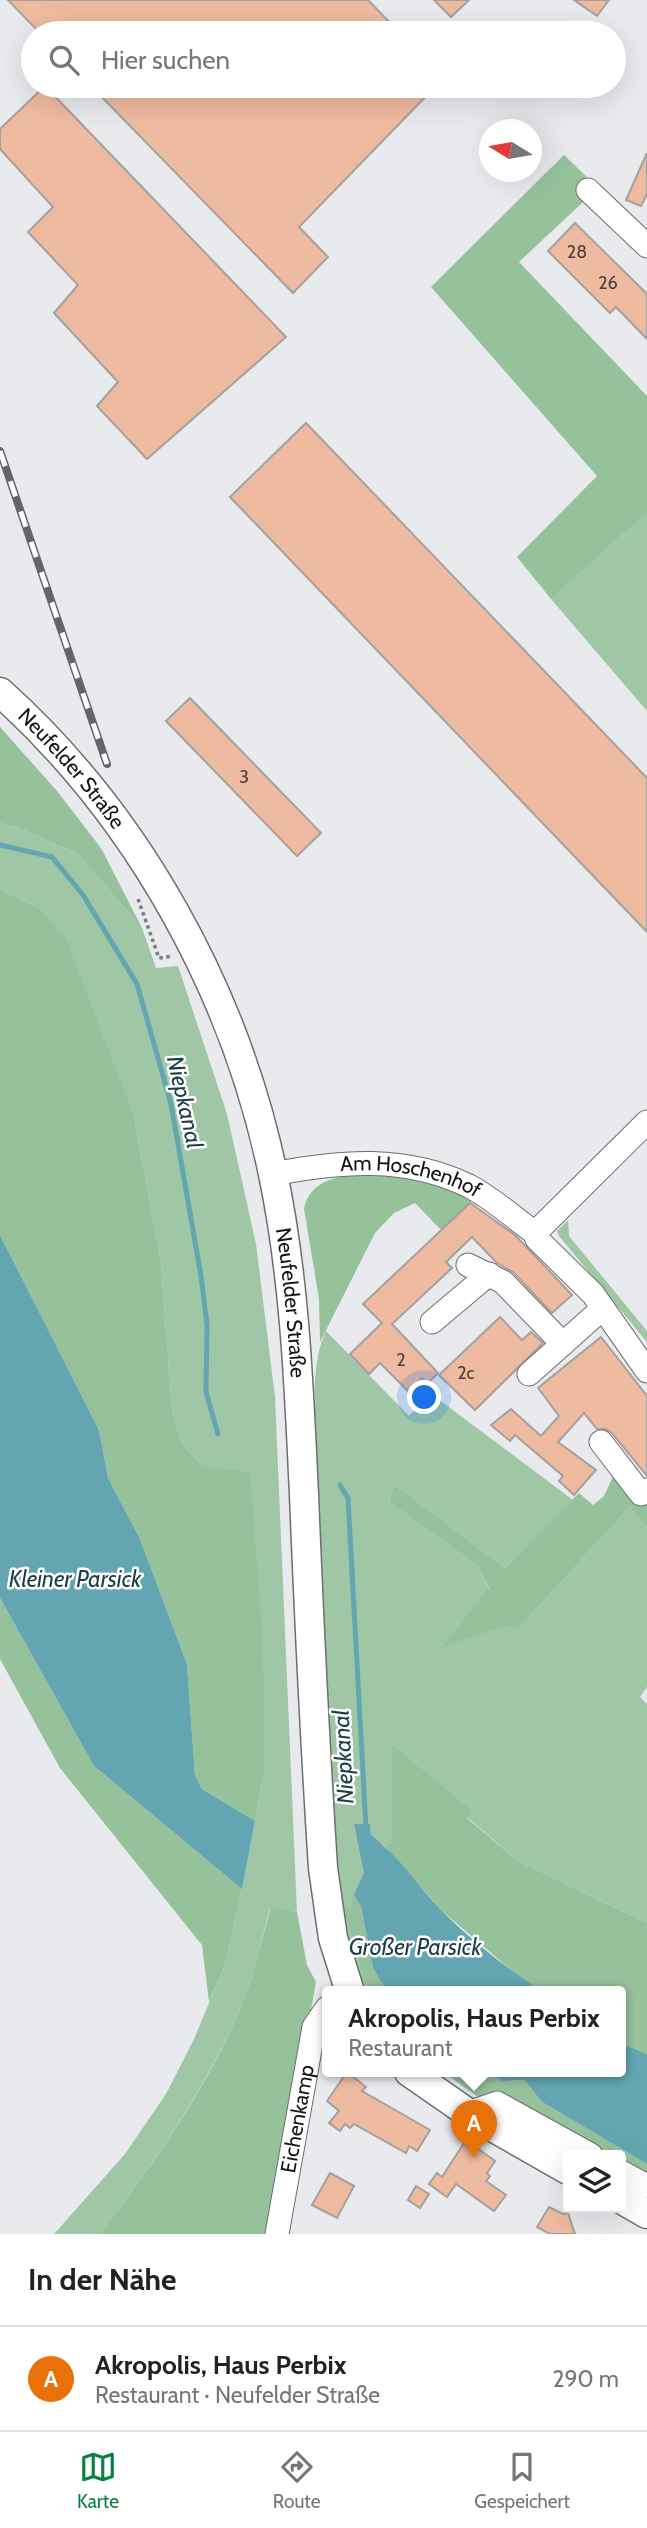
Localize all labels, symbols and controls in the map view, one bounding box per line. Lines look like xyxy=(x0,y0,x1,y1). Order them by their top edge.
search box xyxy=(21,21,626,98)
icon: search xyxy=(45,41,83,79)
text: Hier suchen xyxy=(101,44,230,76)
north arrow xyxy=(479,119,542,182)
house number: 28 xyxy=(567,241,587,263)
house number: 26 xyxy=(598,272,618,294)
street label: Neufelder Straße xyxy=(13,703,131,834)
house number: 3 xyxy=(239,766,249,788)
water label: Niepkanal xyxy=(161,1053,209,1152)
street label: Am Hoschenhof xyxy=(339,1150,486,1202)
street label: Neufelder Straße xyxy=(271,1226,311,1379)
house number: 2 xyxy=(396,1349,406,1371)
house number: 2c xyxy=(457,1362,475,1384)
your location xyxy=(407,1380,441,1414)
water label: Kleiner Parsick xyxy=(9,1565,142,1593)
water label: Niepkanal xyxy=(327,1709,359,1805)
water label: Großer Parsick xyxy=(349,1933,482,1961)
popup xyxy=(322,1986,626,2077)
text: Akropolis, Haus Perbix xyxy=(348,2002,600,2034)
text: Restaurant xyxy=(348,2034,452,2062)
street label: Eichenkamp xyxy=(275,2063,319,2175)
pin: A xyxy=(451,2100,497,2158)
map controls xyxy=(563,2150,626,2213)
button: layers xyxy=(563,2150,626,2213)
text: In der Nähe xyxy=(28,2261,177,2298)
text: Akropolis, Haus Perbix xyxy=(95,2349,346,2381)
text: A xyxy=(44,2365,58,2393)
text: 290 m xyxy=(552,2365,619,2393)
text: Restaurant · Neufelder Straße xyxy=(95,2381,380,2409)
tab: Karte xyxy=(77,2448,119,2513)
tab: Route xyxy=(273,2448,320,2513)
tab: Gespeichert xyxy=(474,2448,570,2513)

